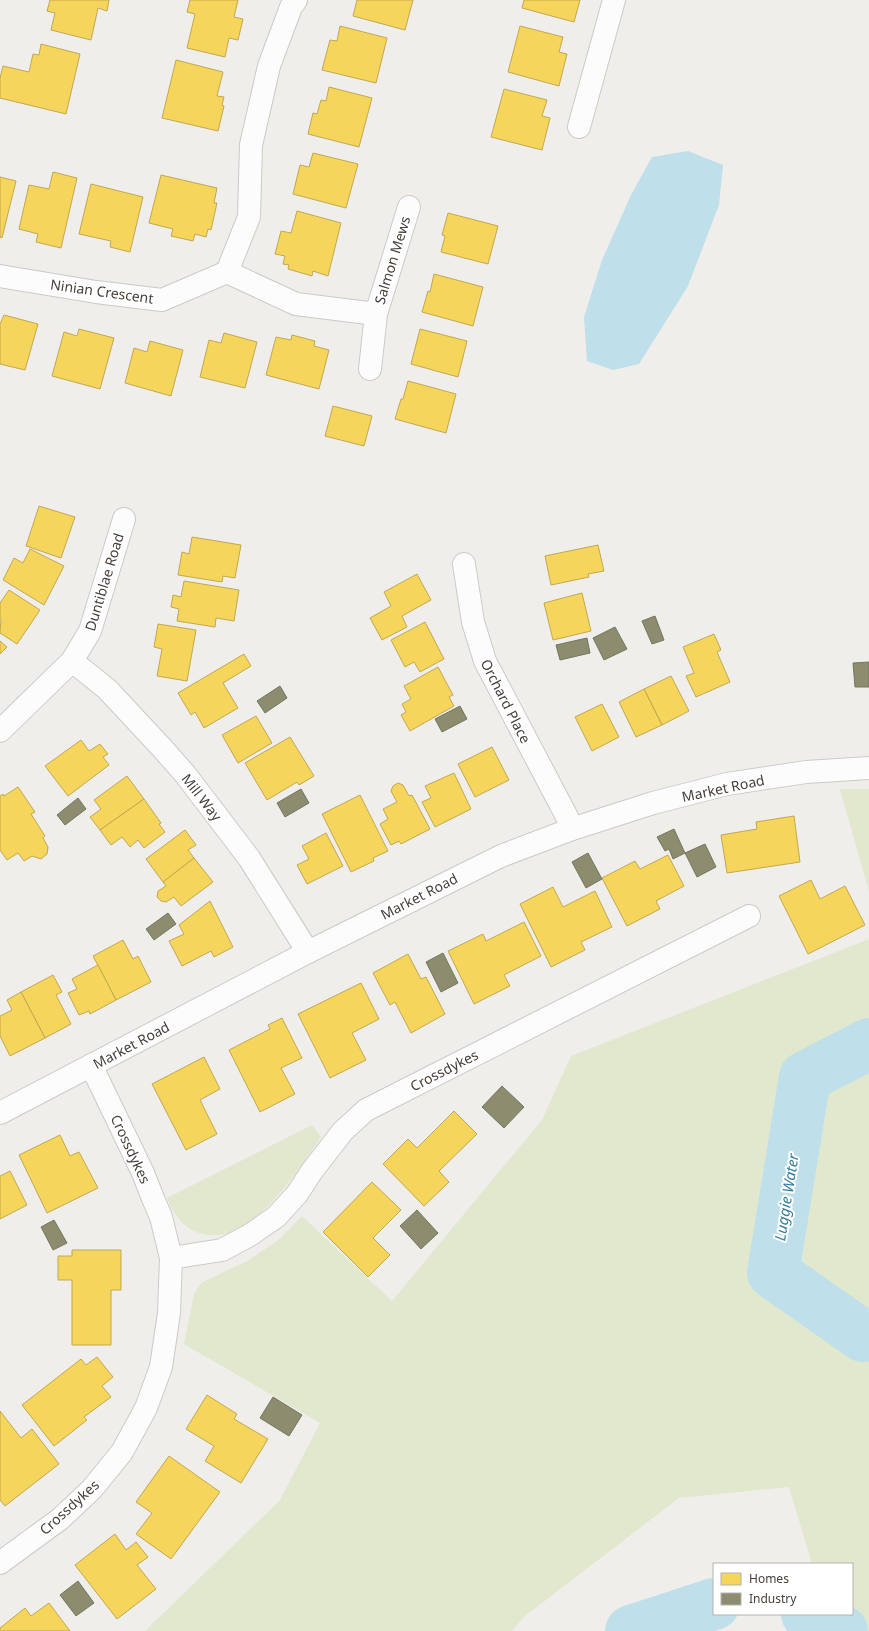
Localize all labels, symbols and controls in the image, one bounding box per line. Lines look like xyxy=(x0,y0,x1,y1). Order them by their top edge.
street label: Salmon Mews xyxy=(370,213,414,306)
street label: Ninian Crescent xyxy=(49,274,155,308)
street label: Duntiblae Road xyxy=(80,531,128,633)
street label: Orchard Place xyxy=(477,656,535,746)
street label: Mill Way xyxy=(178,770,227,825)
street label: Market Road xyxy=(680,770,766,806)
street label: Market Road xyxy=(377,868,461,924)
street label: Market Road xyxy=(89,1017,173,1073)
street label: Crossdykes xyxy=(407,1045,482,1095)
street label: Crossdykes xyxy=(107,1111,155,1187)
water label: Luggie Water xyxy=(769,1151,803,1242)
street label: Crossdykes xyxy=(35,1475,103,1539)
legend xyxy=(713,1563,853,1615)
text: Homes xyxy=(749,1570,789,1587)
text: Industry xyxy=(749,1590,797,1607)

